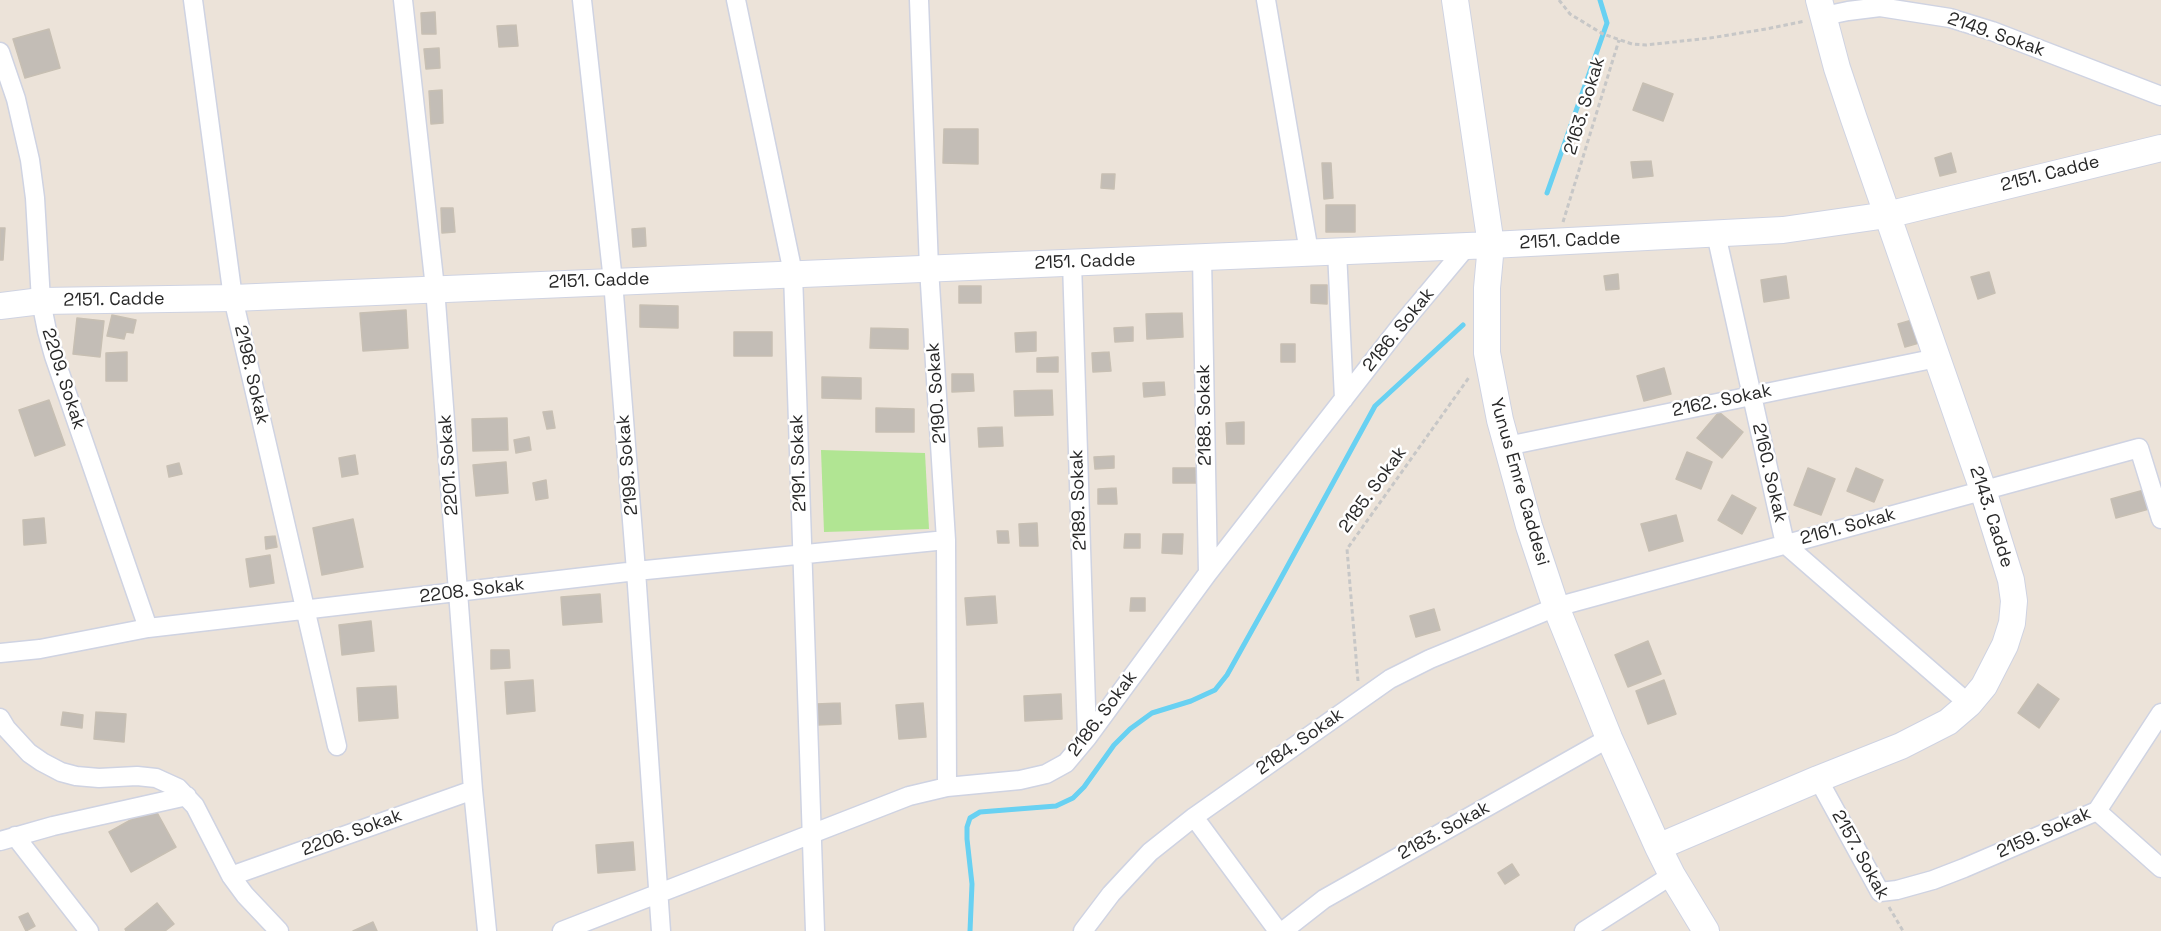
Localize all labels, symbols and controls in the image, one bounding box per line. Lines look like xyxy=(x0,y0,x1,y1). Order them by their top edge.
street label: 2149. Sokak xyxy=(1945,8,2047,62)
street label: 2163. Sokak xyxy=(1560,54,1610,158)
street label: 2151. Cadde xyxy=(1998,151,2102,197)
street label: 2151. Cadde xyxy=(1519,228,1621,254)
street label: 2151. Cadde xyxy=(1034,249,1136,275)
street label: 2151. Cadde xyxy=(548,268,650,294)
street label: 2186. Sokak xyxy=(1359,284,1439,376)
street label: 2151. Cadde xyxy=(63,288,165,312)
street label: 2198. Sokak xyxy=(229,323,273,427)
street label: 2209. Sokak xyxy=(37,326,89,432)
street label: 2190. Sokak xyxy=(923,342,951,444)
street label: 2188. Sokak xyxy=(1193,364,1217,466)
street label: 2162. Sokak xyxy=(1670,380,1774,422)
street label: Yunus Emre Caddesi xyxy=(1485,396,1553,568)
street label: 2201. Sokak xyxy=(435,414,463,516)
street label: 2199. Sokak xyxy=(613,414,643,516)
street label: 2191. Sokak xyxy=(787,414,811,512)
street label: 2160. Sokak xyxy=(1747,421,1791,525)
street label: 2185. Sokak xyxy=(1335,443,1411,537)
street label: 2189. Sokak xyxy=(1066,449,1092,551)
street label: 2143. Cadde xyxy=(1964,464,2018,570)
street label: 2161. Sokak xyxy=(1798,504,1898,550)
street label: 2208. Sokak xyxy=(418,574,526,608)
street label: 2186. Sokak xyxy=(1064,667,1142,761)
street label: 2184. Sokak xyxy=(1252,704,1348,780)
street label: 2183. Sokak xyxy=(1394,797,1494,865)
street label: 2159. Sokak xyxy=(1994,803,2094,863)
street label: 2206. Sokak xyxy=(299,805,405,861)
street label: 2157. Sokak xyxy=(1827,807,1893,903)

